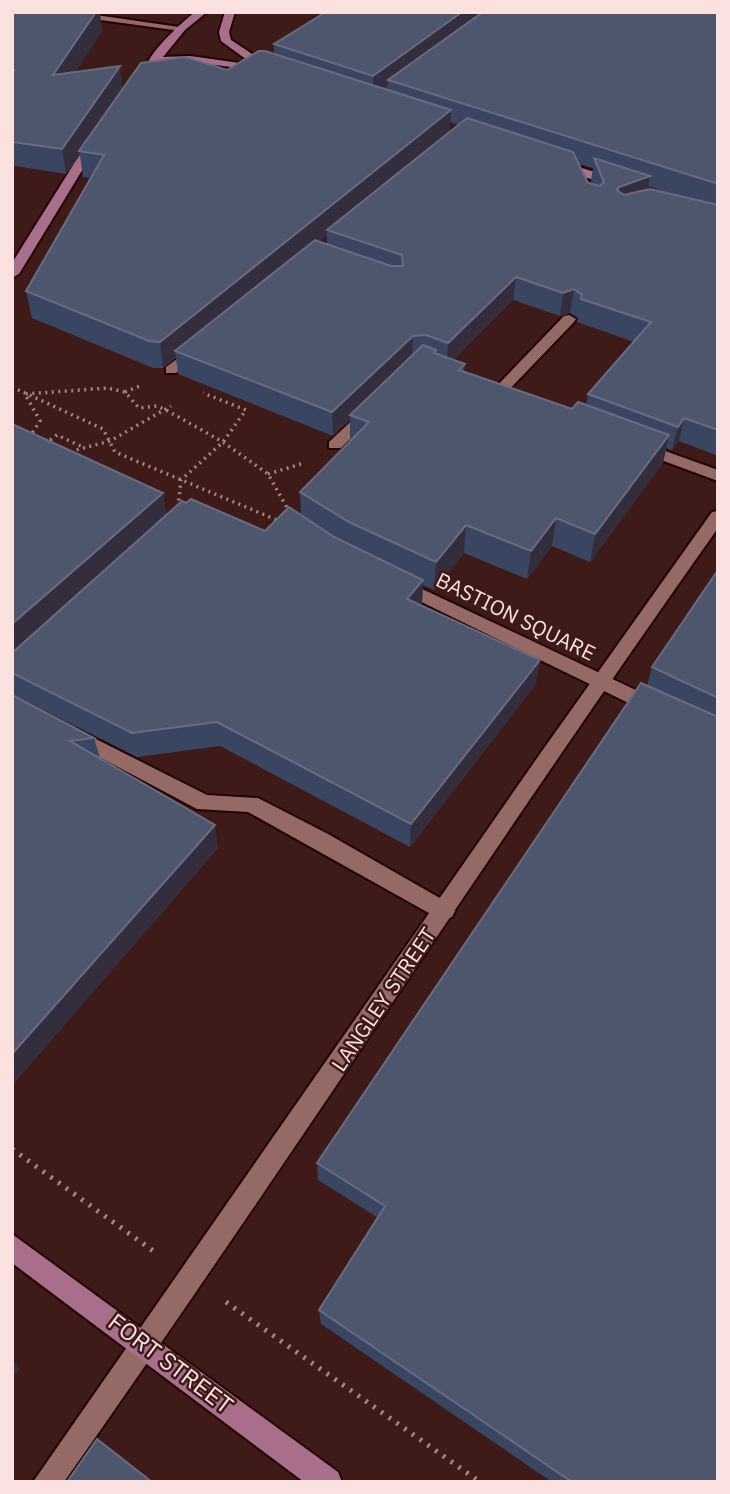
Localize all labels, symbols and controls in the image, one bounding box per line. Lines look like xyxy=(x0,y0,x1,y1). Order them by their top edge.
street label: BASTION SQUARE xyxy=(432,565,600,667)
street label: LANGLEY STREET xyxy=(325,922,441,1076)
street label: FORT STREET xyxy=(102,1306,240,1421)

